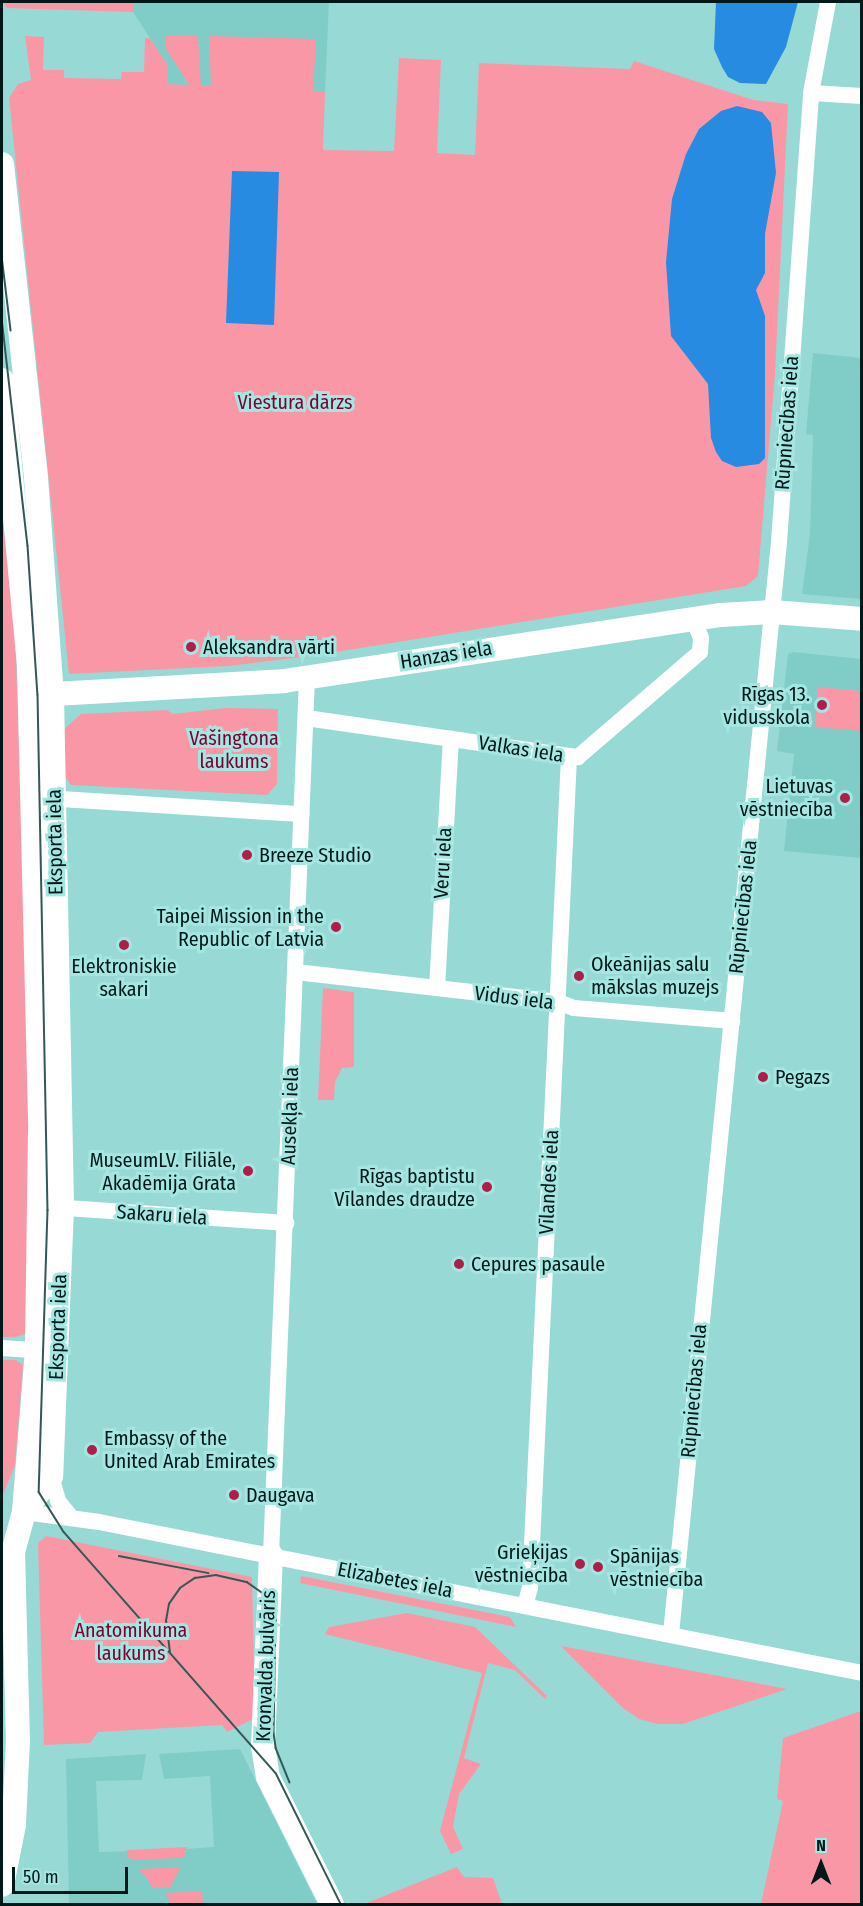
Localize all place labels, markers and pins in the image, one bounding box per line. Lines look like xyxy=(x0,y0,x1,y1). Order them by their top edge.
place label: Aleksandra vārti xyxy=(203,635,335,659)
marker: Aleksandra vārti xyxy=(184,640,198,654)
place label: Rīgas 13. vidusskola xyxy=(723,682,810,729)
marker: Rīgas 13. vidusskola xyxy=(815,698,829,712)
place label: Lietuvas vēstniecība xyxy=(740,774,833,821)
marker: Lietuvas vēstniecība xyxy=(838,791,852,805)
place label: Breeze Studio xyxy=(259,843,372,867)
marker: Breeze Studio xyxy=(240,848,254,862)
place label: Taipei Mission in the Republic of Latvia xyxy=(156,904,324,951)
marker: Taipei Mission in the Republic of Latvia xyxy=(329,920,343,934)
marker: Elektroniskie sakari xyxy=(117,938,131,952)
place label: Okeānijas salu mākslas muzejs xyxy=(591,952,719,999)
place label: Elektroniskie sakari xyxy=(71,954,177,1001)
marker: Okeānijas salu mākslas muzejs xyxy=(572,969,586,983)
place label: Pegazs xyxy=(775,1065,830,1089)
marker: Pegazs xyxy=(756,1070,770,1084)
place label: MuseumLV. Filiāle, Akadēmija Grata xyxy=(89,1148,236,1195)
marker: MuseumLV. Filiāle, Akadēmija Grata xyxy=(241,1164,255,1178)
place label: Rīgas baptistu Vīlandes draudze xyxy=(334,1164,475,1211)
marker: Rīgas baptistu Vīlandes draudze xyxy=(480,1180,494,1194)
place label: Cepures pasaule xyxy=(471,1252,605,1276)
marker: Cepures pasaule xyxy=(452,1257,466,1271)
place label: Embassy of the United Arab Emirates xyxy=(104,1426,275,1473)
marker: Embassy of the United Arab Emirates xyxy=(85,1443,99,1457)
place label: Daugava xyxy=(246,1483,315,1507)
marker: Daugava xyxy=(227,1488,241,1502)
place label: Grieķijas vēstniecība xyxy=(475,1540,568,1587)
place label: Spānijas vēstniecība xyxy=(610,1544,703,1591)
marker: Grieķijas vēstniecība xyxy=(573,1557,587,1571)
marker: Spānijas vēstniecība xyxy=(591,1560,605,1574)

